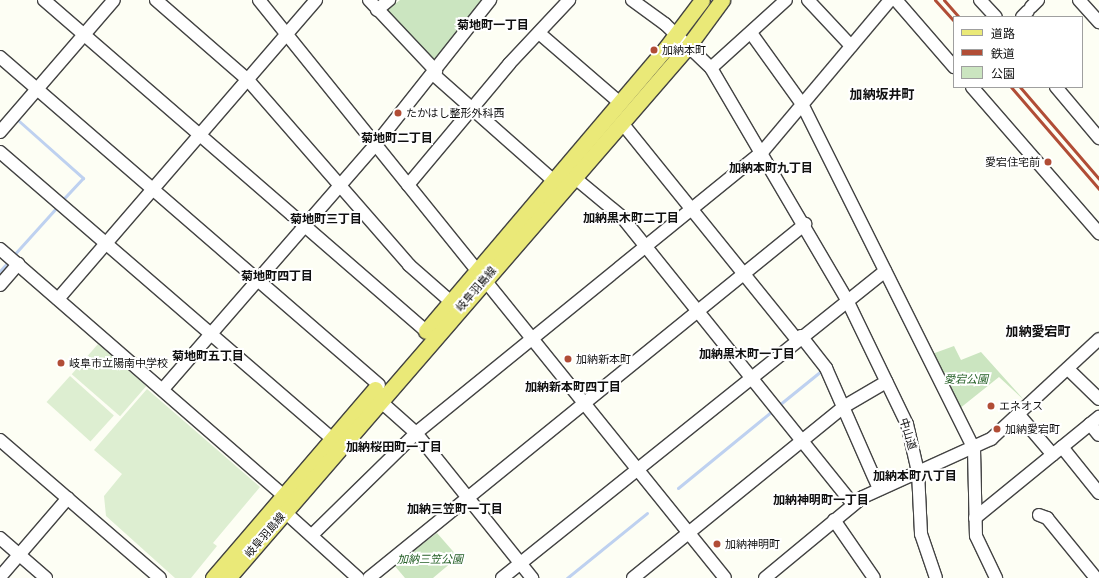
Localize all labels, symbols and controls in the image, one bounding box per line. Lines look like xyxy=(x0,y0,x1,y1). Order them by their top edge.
legend xyxy=(953,16,1083,88)
district label: 菊地町一丁目 xyxy=(457,18,529,32)
text: 道路 xyxy=(991,26,1015,41)
place label: 加納本町 xyxy=(662,43,706,57)
marker: 加納本町 xyxy=(649,45,659,55)
text: 鉄道 xyxy=(991,46,1015,61)
text: 公園 xyxy=(991,66,1015,81)
district label: 加納坂井町 xyxy=(850,87,914,103)
place label: たかはし整形外科西 xyxy=(406,106,505,120)
marker: たかはし整形外科西 xyxy=(393,108,403,118)
district label: 菊地町二丁目 xyxy=(361,131,433,145)
place label: 愛宕住宅前 xyxy=(985,155,1040,169)
marker: 愛宕住宅前 xyxy=(1043,157,1053,167)
district label: 加納本町九丁目 xyxy=(729,161,813,175)
district label: 加納黒木町二丁目 xyxy=(583,211,679,225)
district label: 菊地町三丁目 xyxy=(290,212,362,226)
street label: 岐阜羽島線 xyxy=(453,264,499,314)
district label: 菊地町四丁目 xyxy=(241,269,313,283)
district label: 加納愛宕町 xyxy=(1006,324,1070,340)
district label: 加納黒木町一丁目 xyxy=(699,347,795,361)
district label: 菊地町五丁目 xyxy=(172,349,244,363)
place label: 加納新本町 xyxy=(576,352,631,366)
marker: 加納新本町 xyxy=(563,354,573,364)
place label: 岐阜市立陽南中学校 xyxy=(69,356,168,370)
marker: 岐阜市立陽南中学校 xyxy=(56,358,66,368)
park label: 愛宕公園 xyxy=(944,372,988,386)
district label: 加納新本町四丁目 xyxy=(525,380,621,394)
place label: エネオス xyxy=(999,399,1043,413)
marker: エネオス xyxy=(986,401,996,411)
street label: 中山道 xyxy=(897,416,919,452)
place label: 加納愛宕町 xyxy=(1005,422,1060,436)
marker: 加納愛宕町 xyxy=(992,424,1002,434)
district label: 加納桜田町一丁目 xyxy=(346,440,442,454)
district label: 加納本町八丁目 xyxy=(873,469,957,483)
district label: 加納神明町一丁目 xyxy=(773,493,869,507)
district label: 加納三笠町一丁目 xyxy=(407,502,503,516)
street label: 岐阜羽島線 xyxy=(242,510,288,560)
place label: 加納神明町 xyxy=(725,537,780,551)
marker: 加納神明町 xyxy=(712,539,722,549)
park label: 加納三笠公園 xyxy=(397,552,463,566)

